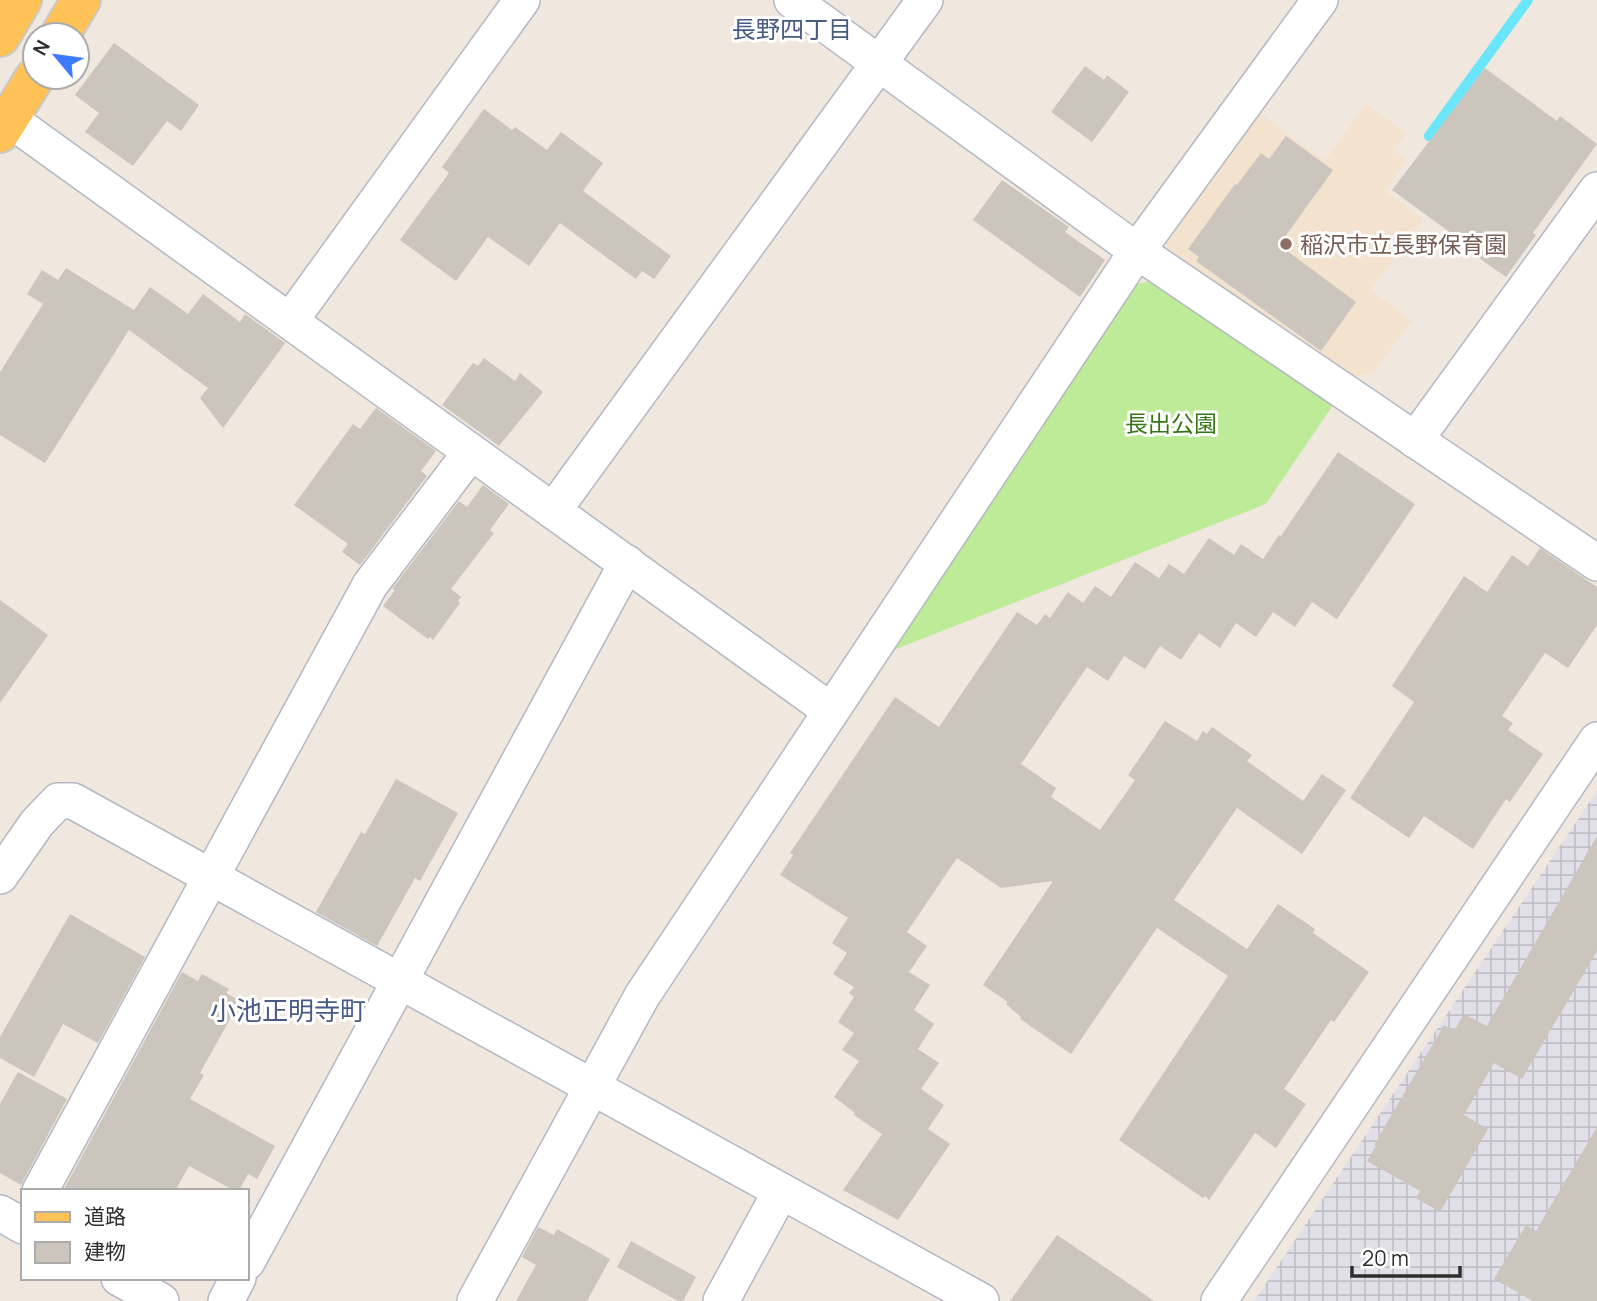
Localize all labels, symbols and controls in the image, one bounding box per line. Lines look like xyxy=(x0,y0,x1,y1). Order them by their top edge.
district label: 長野四丁目 xyxy=(732,12,852,45)
north arrow xyxy=(21,21,91,91)
text: N xyxy=(26,35,56,60)
place label: 稲沢市立長野保育園 xyxy=(1300,228,1507,260)
marker: 稲沢市立長野保育園 xyxy=(1278,236,1294,252)
park label: 長出公園 xyxy=(1125,407,1217,439)
district label: 小池正明寺町 xyxy=(210,992,366,1028)
legend xyxy=(21,1189,248,1280)
text: 道路 xyxy=(84,1202,126,1230)
scale bar xyxy=(1352,1234,1460,1278)
text: 建物 xyxy=(84,1237,126,1265)
text: 20 m xyxy=(1362,1244,1409,1272)

